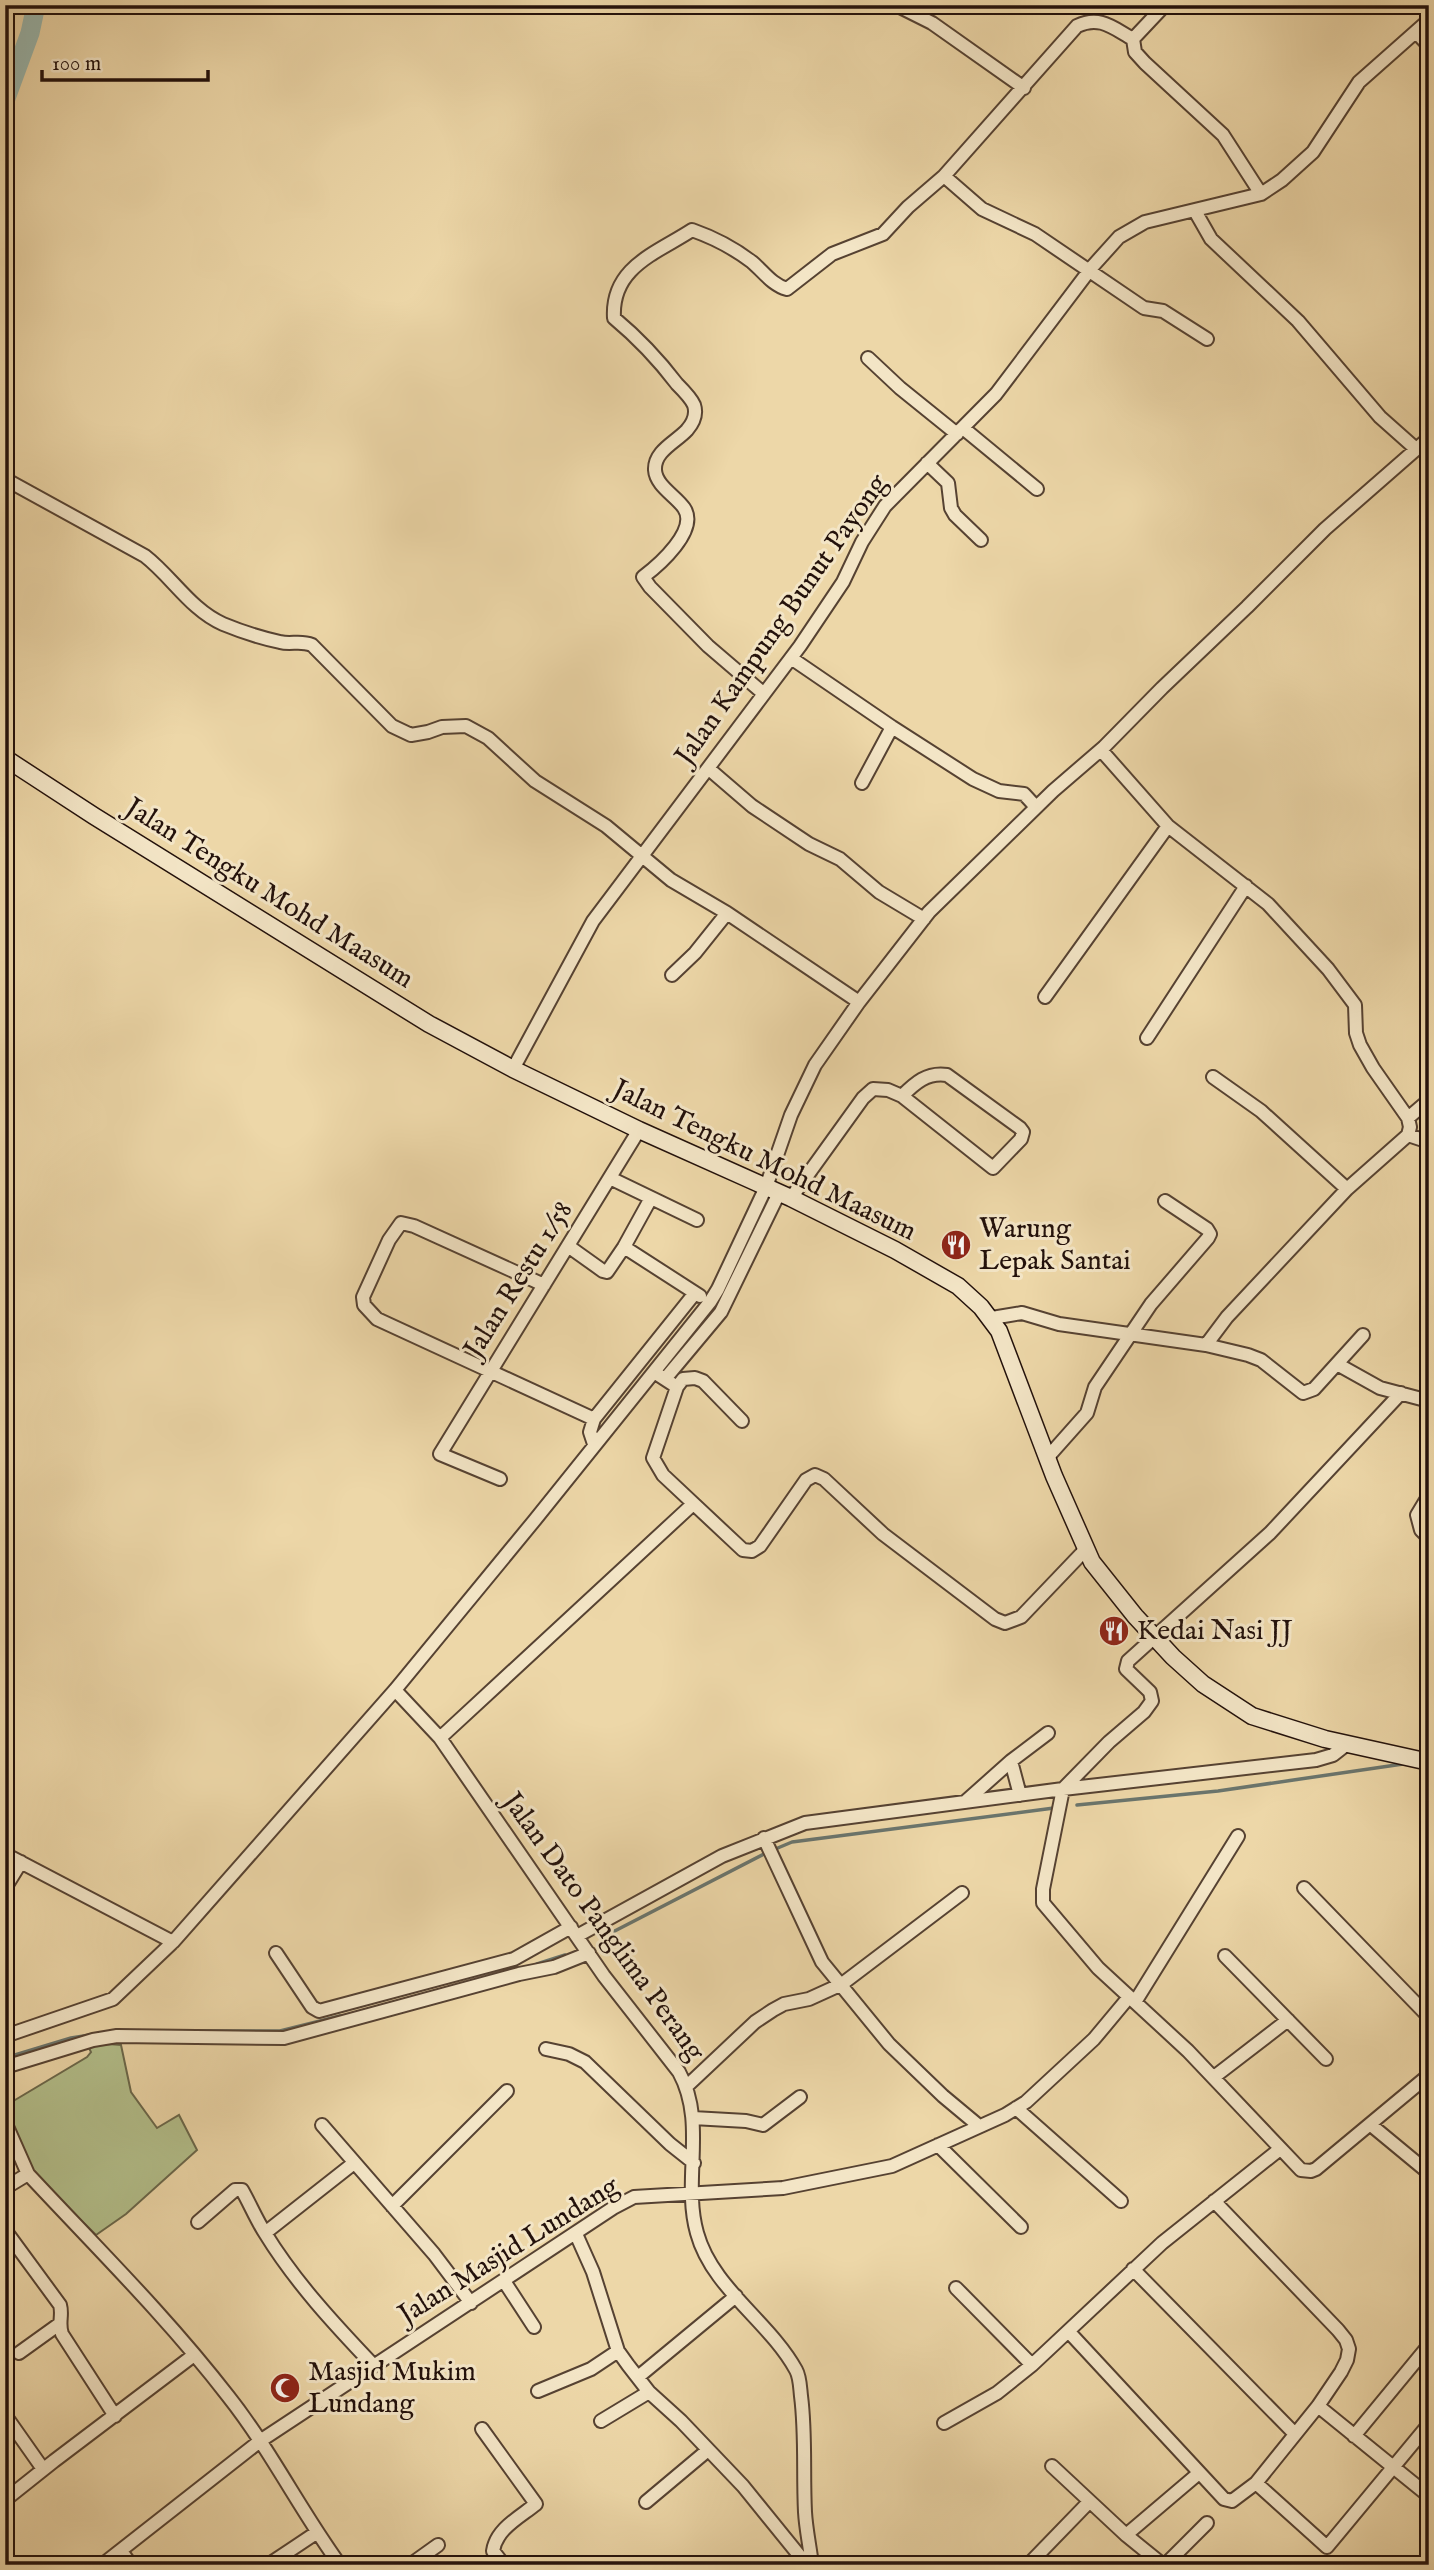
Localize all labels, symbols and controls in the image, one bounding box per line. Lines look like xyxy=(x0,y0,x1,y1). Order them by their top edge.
scale bar xyxy=(42,38,208,82)
text: 100 m xyxy=(52,51,101,78)
street label: Jalan Kampung Bunut Payong xyxy=(666,467,896,775)
street label: Jalan Tengku Mohd Maasum xyxy=(116,789,420,997)
street label: Jalan Tengku Mohd Maasum xyxy=(604,1071,922,1250)
street label: Jalan Restu 1/58 xyxy=(455,1195,581,1368)
place label: Warung Lepak Santai xyxy=(979,1212,1131,1279)
restaurant icon: Warung Lepak Santai xyxy=(939,1228,973,1262)
restaurant icon: Kedai Nasi JJ xyxy=(1097,1614,1131,1648)
place label: Kedai Nasi JJ xyxy=(1137,1614,1293,1649)
street label: Jalan Dato Panglima Perang xyxy=(492,1784,713,2069)
street label: Jalan Masjid Lundang xyxy=(390,2169,626,2335)
place label: Masjid Mukim Lundang xyxy=(308,2355,476,2422)
mosque icon: Masjid Mukim Lundang xyxy=(268,2371,302,2405)

